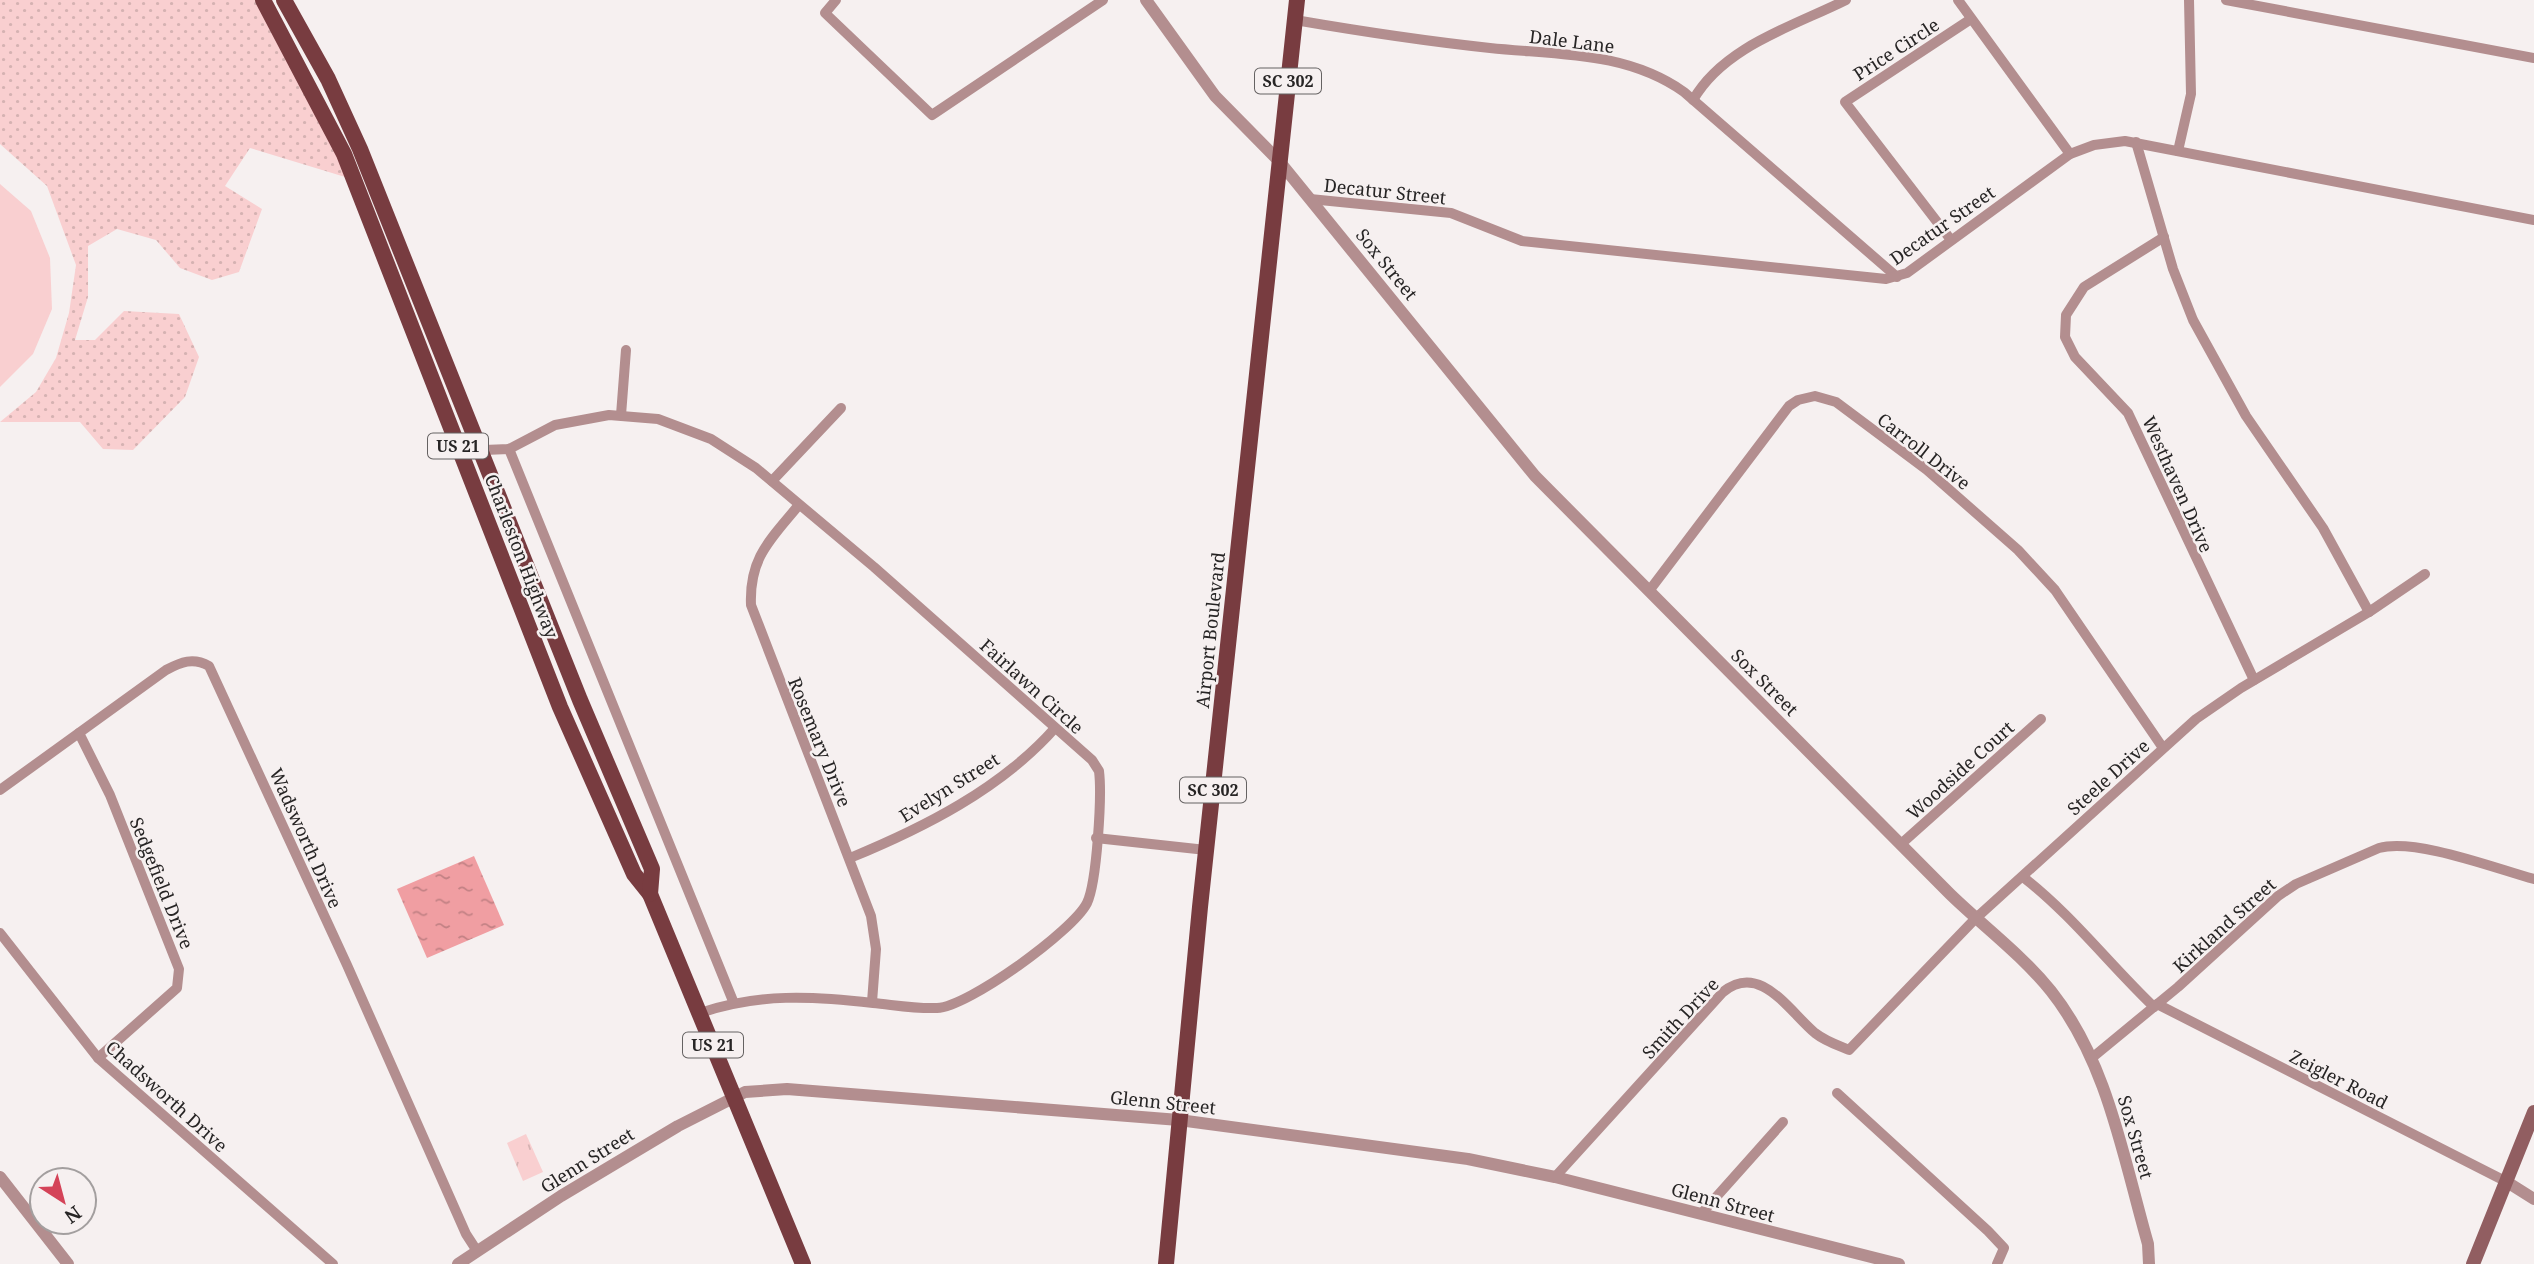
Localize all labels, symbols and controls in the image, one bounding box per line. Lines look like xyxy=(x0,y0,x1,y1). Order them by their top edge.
street label: Price Circle xyxy=(1849,12,1943,86)
street label: Dale Lane xyxy=(1528,24,1616,58)
road number: SC 302 xyxy=(1255,68,1321,94)
street label: Decatur Street xyxy=(1323,173,1447,209)
street label: Decatur Street xyxy=(1885,180,1999,270)
street label: Sox Street xyxy=(1351,223,1423,305)
street label: Carroll Drive xyxy=(1873,407,1975,495)
street label: Westhaven Drive xyxy=(2137,412,2219,556)
road number: US 21 xyxy=(428,434,488,458)
street label: Charleston Highway xyxy=(480,470,565,642)
street label: Airport Boulevard xyxy=(1190,551,1230,709)
street label: Fairlawn Circle xyxy=(975,633,1089,739)
street label: Sox Street xyxy=(1726,643,1804,721)
street label: Rosemary Drive xyxy=(783,674,857,810)
street label: Woodside Court xyxy=(1901,715,2019,825)
street label: Steele Drive xyxy=(2062,734,2154,820)
street label: Evelyn Street xyxy=(895,747,1003,827)
street label: Wadsworth Drive xyxy=(264,764,348,912)
road number: SC 302 xyxy=(1180,778,1246,803)
street label: Sedgefield Drive xyxy=(125,814,199,952)
street label: Kirkland Street xyxy=(2167,872,2281,978)
street label: Smith Drive xyxy=(1636,972,1724,1064)
road number: US 21 xyxy=(683,1032,743,1058)
street label: Chadsworth Drive xyxy=(101,1035,233,1157)
street label: Zeigler Road xyxy=(2286,1044,2392,1114)
street label: Glenn Street xyxy=(1109,1085,1217,1119)
street label: Sox Street xyxy=(2113,1093,2159,1181)
street label: Glenn Street xyxy=(536,1122,638,1198)
north arrow xyxy=(28,1166,98,1236)
street label: Glenn Street xyxy=(1669,1177,1777,1227)
text: N xyxy=(59,1200,87,1230)

